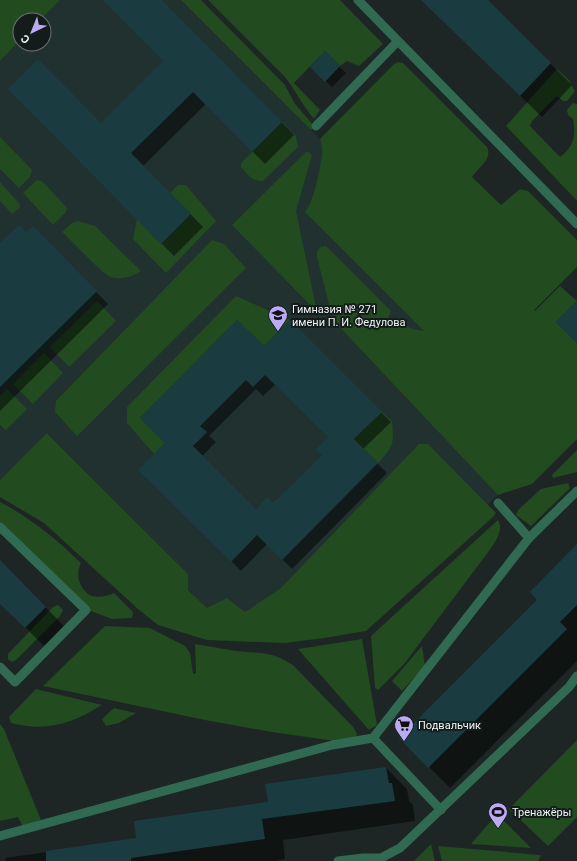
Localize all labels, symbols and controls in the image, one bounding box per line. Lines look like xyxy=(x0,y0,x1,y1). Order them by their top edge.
north arrow xyxy=(12,12,52,52)
text: С xyxy=(18,32,33,46)
place label: Гимназия № 271 имени П. И. Федулова xyxy=(292,303,406,329)
school or university icon: Гимназия № 271 имени П. И. Федулова xyxy=(267,304,289,332)
supermarket icon: Подвальчик xyxy=(393,714,415,742)
place label: Подвальчик xyxy=(418,719,481,732)
sports icon: Тренажёры xyxy=(487,801,509,829)
place label: Тренажёры xyxy=(512,806,571,819)

